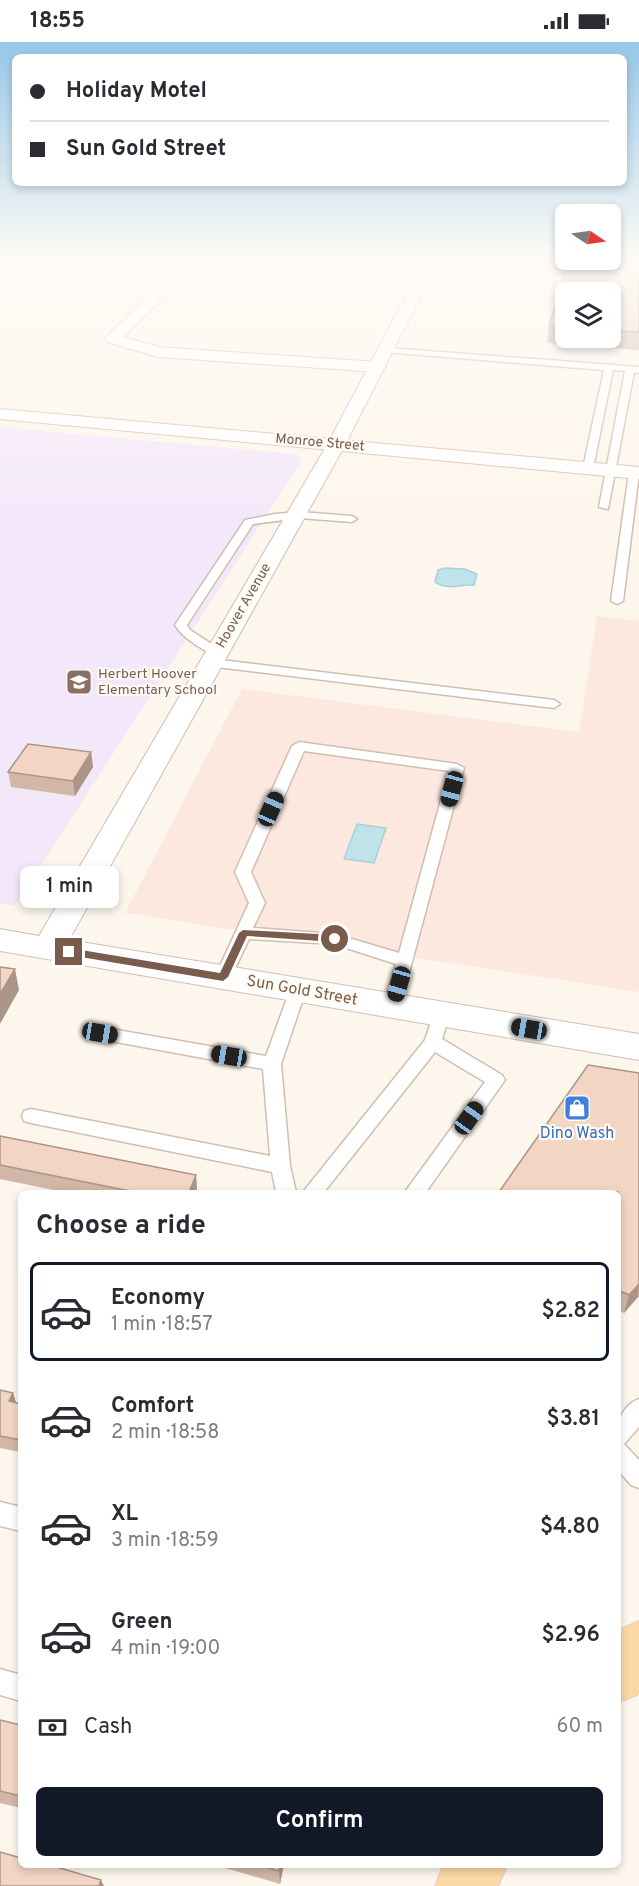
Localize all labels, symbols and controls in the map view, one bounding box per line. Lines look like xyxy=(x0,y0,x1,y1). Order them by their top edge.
text: 18:55 xyxy=(30,8,85,35)
text: Holiday Motel xyxy=(66,78,207,105)
text: Sun Gold Street xyxy=(66,136,226,163)
north arrow xyxy=(555,204,621,270)
map controls xyxy=(555,204,621,348)
button: layers xyxy=(555,282,621,348)
street label: Monroe Street xyxy=(275,431,365,455)
street label: Hoover Avenue xyxy=(213,560,275,652)
place label: Herbert Hoover Elementary School xyxy=(98,666,217,699)
school or university icon: Herbert Hoover Elementary School xyxy=(64,667,94,697)
car xyxy=(439,769,465,809)
car xyxy=(255,789,287,829)
callout: 1 min xyxy=(20,865,118,907)
text: 1 min xyxy=(46,874,93,900)
route start xyxy=(321,925,348,952)
route end xyxy=(55,938,82,965)
car xyxy=(385,964,413,1004)
street label: Sun Gold Street xyxy=(245,971,359,1011)
car xyxy=(510,1017,548,1041)
car xyxy=(81,1021,119,1045)
car xyxy=(210,1044,248,1068)
shop icon: Dino Wash xyxy=(562,1093,592,1123)
car xyxy=(451,1098,487,1138)
place label: Dino Wash xyxy=(540,1124,614,1144)
text: Choose a ride xyxy=(36,1209,206,1243)
icon: car xyxy=(39,1285,93,1339)
text: Economy xyxy=(111,1285,205,1312)
text: $2.82 xyxy=(541,1298,600,1325)
text: 1 min · 18:57 xyxy=(111,1312,213,1338)
icon: car xyxy=(39,1393,93,1447)
text: Comfort xyxy=(111,1393,194,1420)
text: $3.81 xyxy=(547,1406,600,1433)
text: 2 min · 18:58 xyxy=(111,1420,219,1446)
icon: car xyxy=(39,1501,93,1555)
text: XL xyxy=(111,1501,138,1528)
text: $4.80 xyxy=(540,1514,600,1541)
text: 3 min · 18:59 xyxy=(111,1528,219,1554)
icon: car xyxy=(39,1609,93,1663)
text: Green xyxy=(111,1609,173,1636)
text: $2.96 xyxy=(541,1622,600,1649)
text: 4 min · 19:00 xyxy=(111,1636,220,1662)
icon: cash xyxy=(36,1711,69,1744)
text: Cash xyxy=(84,1714,133,1741)
text: 60 m xyxy=(557,1714,603,1740)
button: Confirm xyxy=(36,1787,603,1856)

